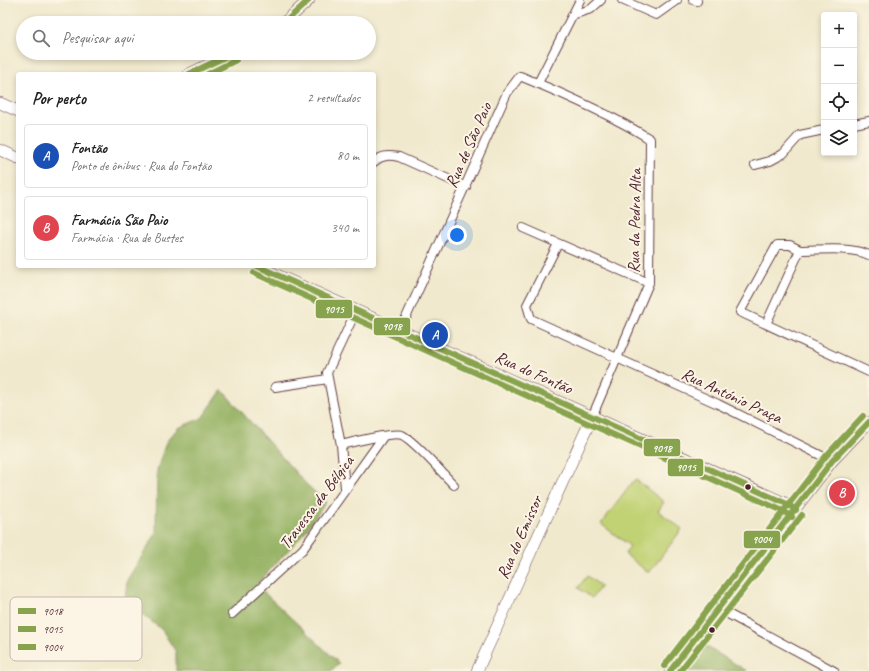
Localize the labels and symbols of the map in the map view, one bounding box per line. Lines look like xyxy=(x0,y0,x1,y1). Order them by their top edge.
street label: Rua de São Paio xyxy=(440,98,497,191)
street label: Rua da Pedra Alta xyxy=(623,167,646,273)
your location xyxy=(447,225,467,245)
line badge: 9015 xyxy=(315,299,353,319)
text: 9015 xyxy=(324,302,345,316)
line badge: 9018 xyxy=(373,317,411,336)
text: 9018 xyxy=(382,319,404,333)
pin: A xyxy=(422,320,448,350)
street label: Rua do Fontão xyxy=(492,346,577,399)
street label: Rua António Praça xyxy=(678,363,787,429)
line badge: 9018 xyxy=(643,438,681,457)
text: 9018 xyxy=(652,441,674,455)
street label: Travessa da Bélgica xyxy=(274,450,359,553)
line badge: 9015 xyxy=(667,458,704,477)
text: 9015 xyxy=(676,460,697,474)
pin: B xyxy=(829,478,855,508)
unlabelled marker xyxy=(743,482,753,492)
street label: Rua do Emissor xyxy=(492,491,548,582)
line badge: 9004 xyxy=(743,530,781,549)
text: 9004 xyxy=(752,532,774,546)
legend xyxy=(10,597,142,661)
text: 9018 xyxy=(43,604,64,618)
text: 9015 xyxy=(43,622,64,636)
unlabelled marker xyxy=(707,625,717,635)
text: 9004 xyxy=(43,640,64,654)

